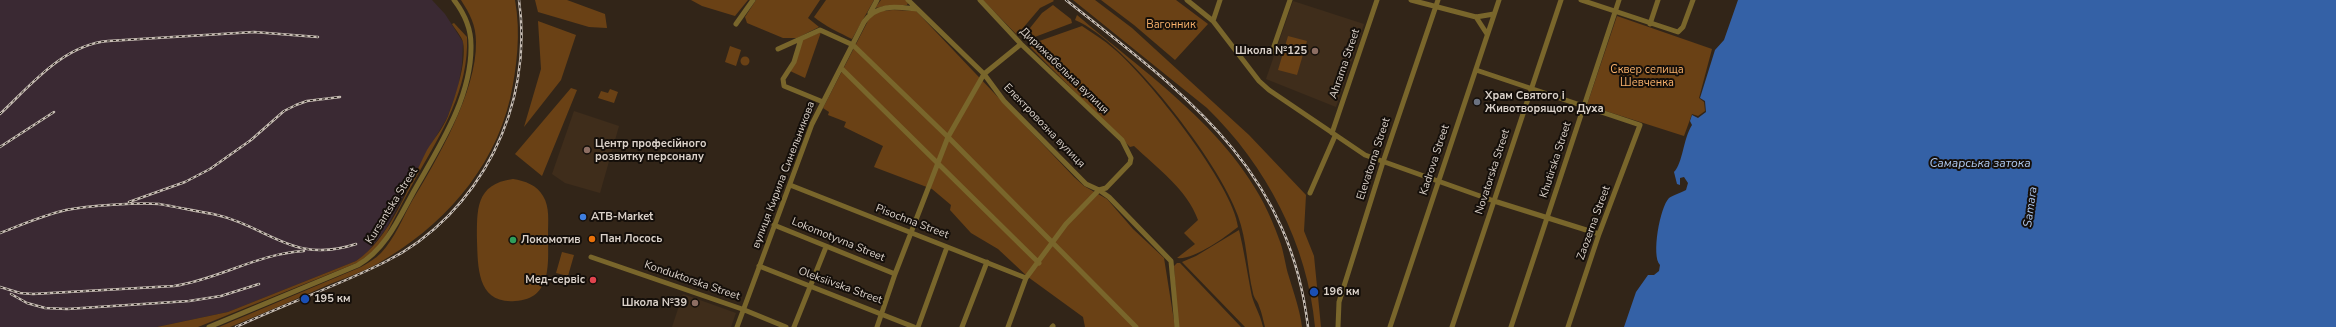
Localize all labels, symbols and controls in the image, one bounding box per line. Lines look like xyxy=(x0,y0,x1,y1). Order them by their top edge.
park label: Вагонник xyxy=(1146,18,1196,32)
street label: Дирижабельна вулиця xyxy=(1017,25,1111,117)
street label: Ahrarna Street xyxy=(1327,27,1363,101)
place label: Школа №125 xyxy=(1235,44,1307,58)
marker: Школа №125 xyxy=(1310,46,1320,56)
park label: Сквер селища Шевченка xyxy=(1610,63,1684,89)
street label: Електровозна вулиця xyxy=(1000,81,1088,171)
place label: Храм Святого і Животворящого Духа xyxy=(1485,89,1604,115)
marker: Храм Святого і Животворящого Духа xyxy=(1472,97,1482,107)
street label: вулиця Кирила Синельникова xyxy=(750,100,818,250)
street label: Elevatorna Street xyxy=(1355,116,1393,202)
street label: Khutirska Street xyxy=(1538,120,1574,200)
street label: Kadrova Street xyxy=(1417,123,1453,197)
street label: Novatorska Street xyxy=(1473,128,1513,216)
place label: Центр професійного розвитку персоналу xyxy=(595,137,707,163)
marker: Центр професійного розвитку персоналу xyxy=(582,145,592,155)
water label: Самарська затока xyxy=(1929,157,2031,171)
street label: Kursantska Street xyxy=(363,165,421,247)
street label: Zaozerna Street xyxy=(1574,184,1614,262)
water label: Samara xyxy=(2021,186,2041,228)
street label: Pisochna Street xyxy=(874,202,950,242)
place label: ATB-Market xyxy=(591,210,653,224)
marker: ATB-Market xyxy=(578,212,588,222)
street label: Lokomotyvna Street xyxy=(789,215,887,265)
place label: Пан Лосось xyxy=(600,232,662,246)
place label: Локомотив xyxy=(521,233,581,247)
marker: Пан Лосось xyxy=(587,234,597,244)
marker: Локомотив xyxy=(508,235,518,245)
street label: Konduktorska Street xyxy=(642,258,742,304)
street label: Oleksiivska Street xyxy=(796,265,884,307)
place label: Мед-сервіс xyxy=(525,273,585,287)
marker: Мед-сервіс xyxy=(588,275,598,285)
place label: 196 км xyxy=(1323,285,1359,299)
marker: 196 км xyxy=(1308,286,1320,298)
place label: 195 км xyxy=(314,292,350,306)
marker: 195 км xyxy=(299,293,311,305)
place label: Школа №39 xyxy=(622,296,687,310)
marker: Школа №39 xyxy=(690,298,700,308)

